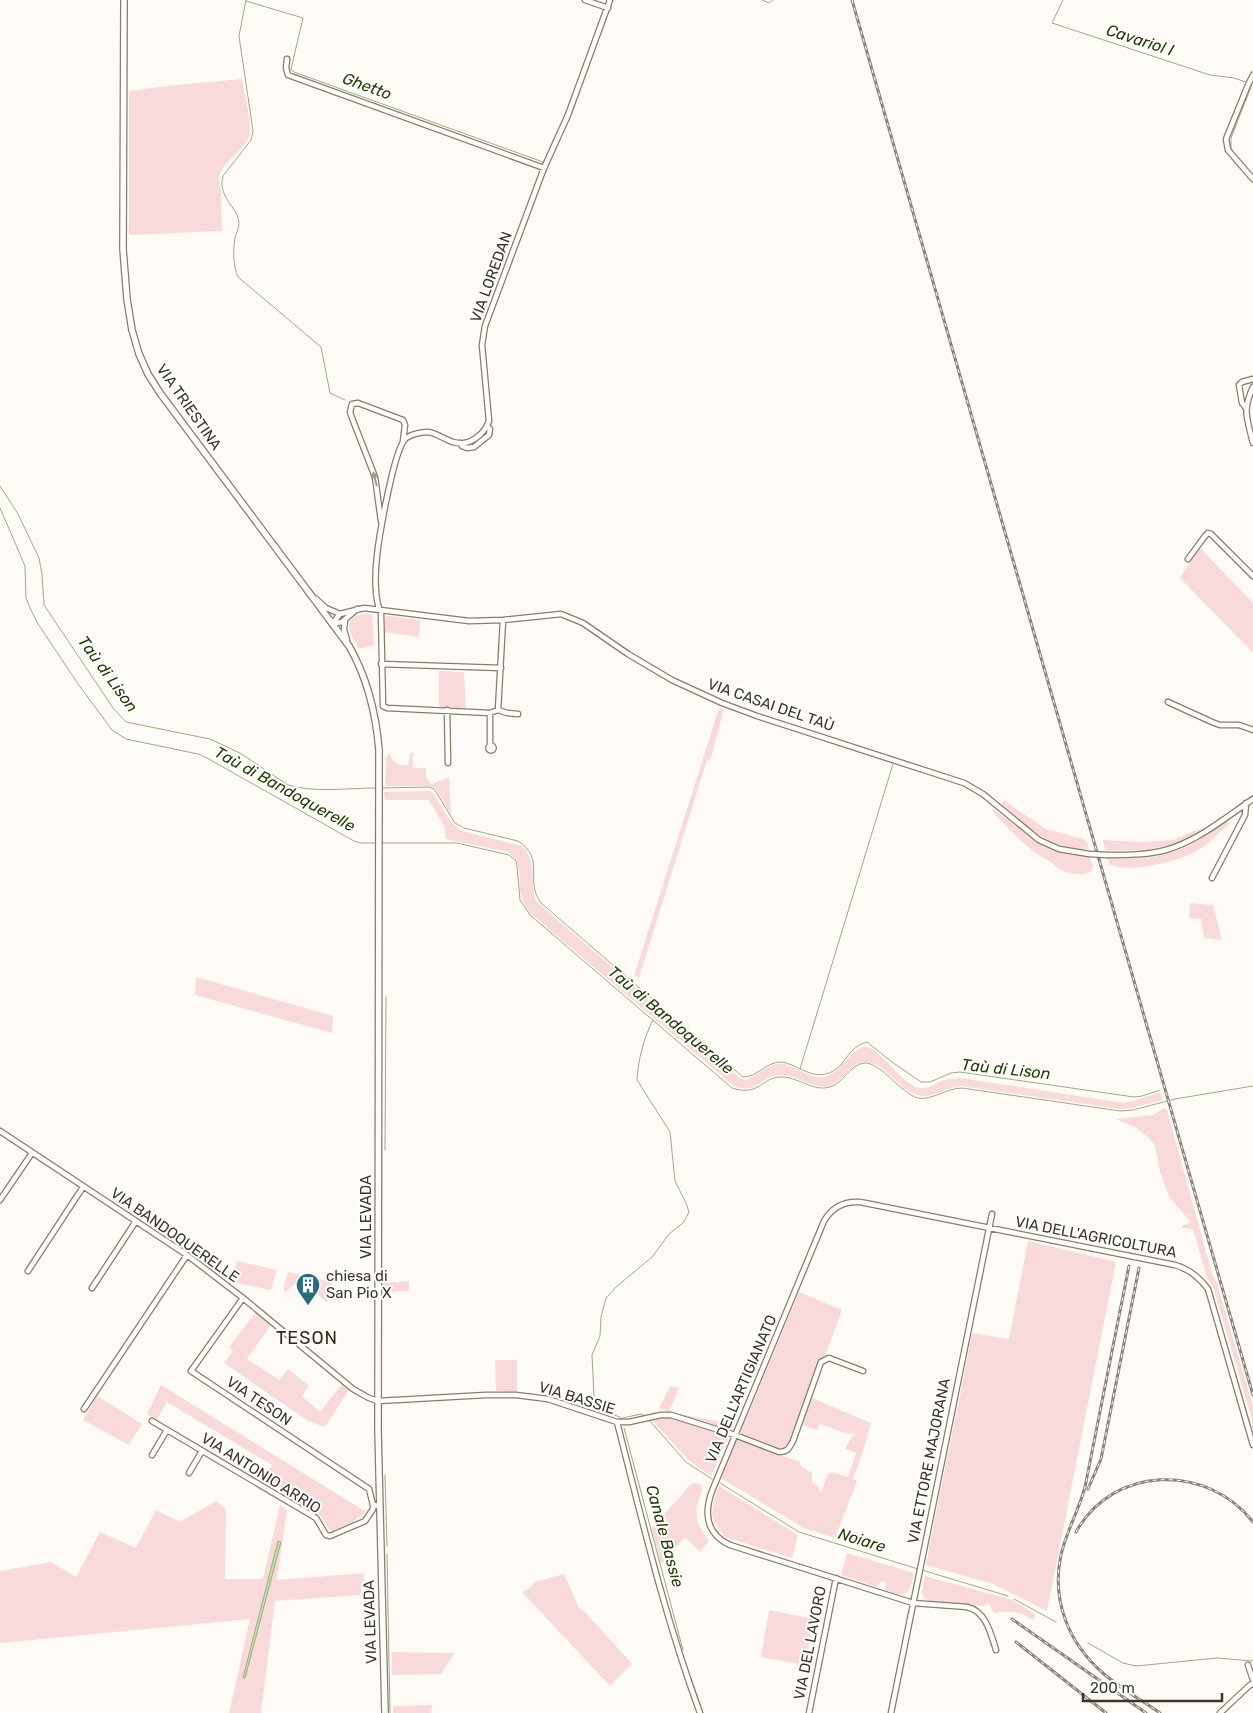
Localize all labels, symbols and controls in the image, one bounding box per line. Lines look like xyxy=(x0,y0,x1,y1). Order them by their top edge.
water label: Cavariol I xyxy=(1104,20,1177,60)
water label: Ghetto xyxy=(340,68,394,104)
street label: VIA LOREDAN xyxy=(466,229,516,325)
street label: VIA TRIESTINA xyxy=(153,360,225,454)
one-way arrow xyxy=(371,472,379,487)
water label: Taù di Lison xyxy=(74,632,142,716)
street label: VIA CASAI DEL TAÙ xyxy=(705,675,837,735)
water label: Taù di Bandoquerelle xyxy=(211,742,359,836)
water label: Taù di Bandoquerelle xyxy=(604,962,738,1078)
water label: Taù di Lison xyxy=(961,1055,1051,1083)
street label: VIA LEVADA xyxy=(357,1175,375,1259)
street label: VIA BANDOQUERELLE xyxy=(107,1184,243,1286)
street label: VIA DELL'AGRICOLTURA xyxy=(1014,1213,1178,1261)
place label: chiesa di San Pio X xyxy=(326,1267,392,1302)
building icon: chiesa di San Pio X xyxy=(295,1272,321,1306)
street label: VIA DELL'ARTIGIANATO xyxy=(702,1312,780,1466)
district label: TESON xyxy=(276,1327,338,1349)
street label: VIA TESON xyxy=(223,1373,295,1429)
street label: VIA ETTORE MAJORANA xyxy=(904,1377,954,1545)
street label: VIA BASSIE xyxy=(537,1378,617,1418)
street label: VIA ANTONIO ARRIO xyxy=(198,1429,324,1517)
water label: Canale Bassie xyxy=(642,1483,688,1589)
water label: Noiare xyxy=(836,1524,888,1556)
street label: VIA LEVADA xyxy=(360,1580,380,1664)
street label: VIA DEL LAVORO xyxy=(790,1584,830,1702)
scale bar xyxy=(1083,1670,1222,1702)
text: 200 m xyxy=(1090,1679,1135,1697)

